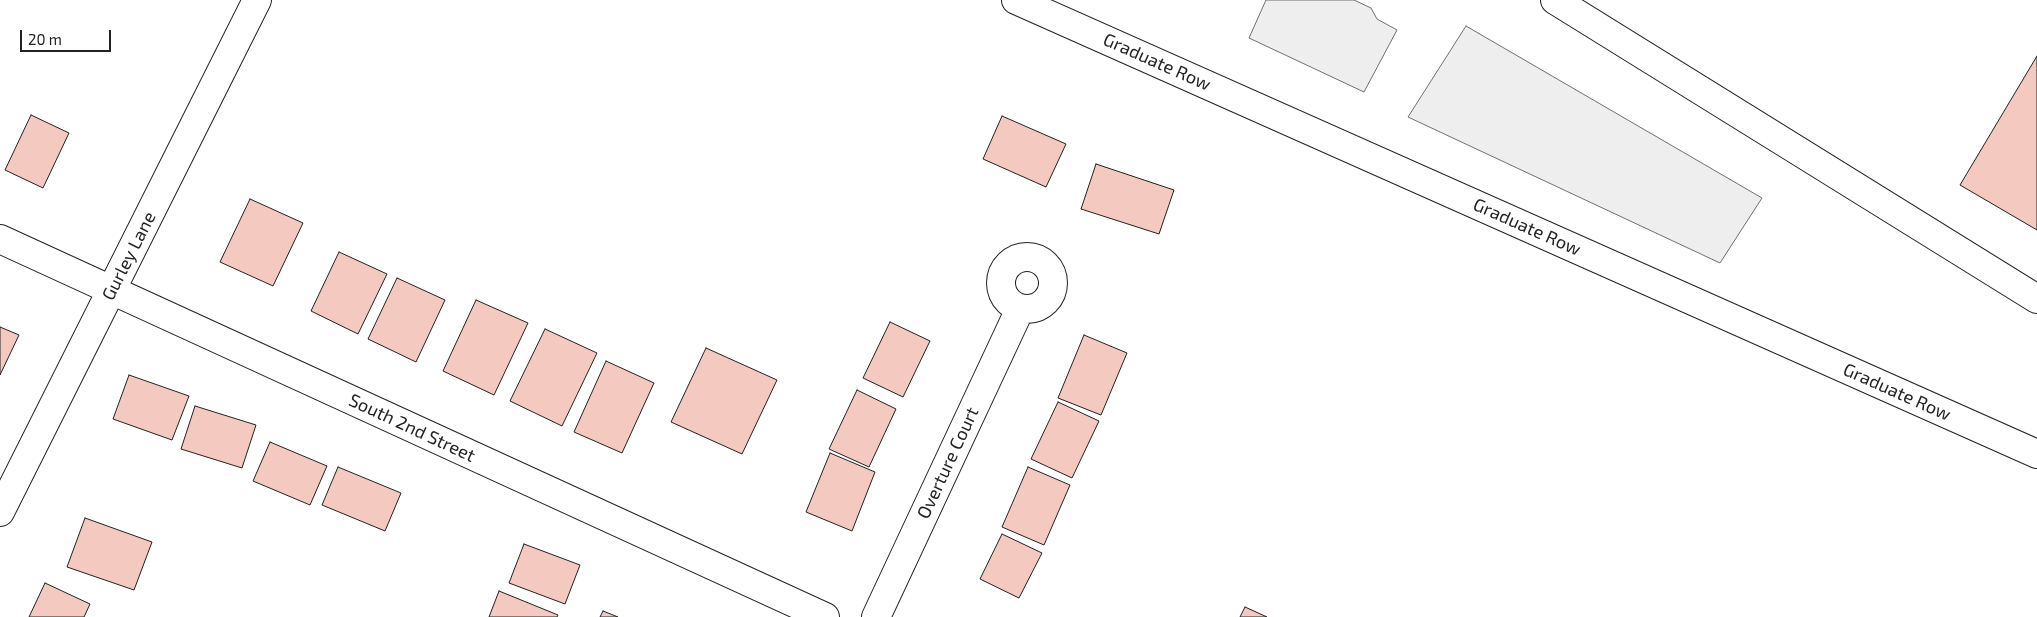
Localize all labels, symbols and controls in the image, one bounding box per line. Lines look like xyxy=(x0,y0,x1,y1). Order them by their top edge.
scale bar xyxy=(22,20,114,52)
street label: Graduate Row xyxy=(1100,29,1214,95)
text: 20 m xyxy=(28,30,62,48)
street label: Graduate Row xyxy=(1470,194,1584,260)
street label: Gurley Lane xyxy=(97,208,161,304)
street label: Graduate Row xyxy=(1840,359,1954,425)
street label: South 2nd Street xyxy=(345,389,479,467)
street label: Overture Court xyxy=(913,404,983,522)

